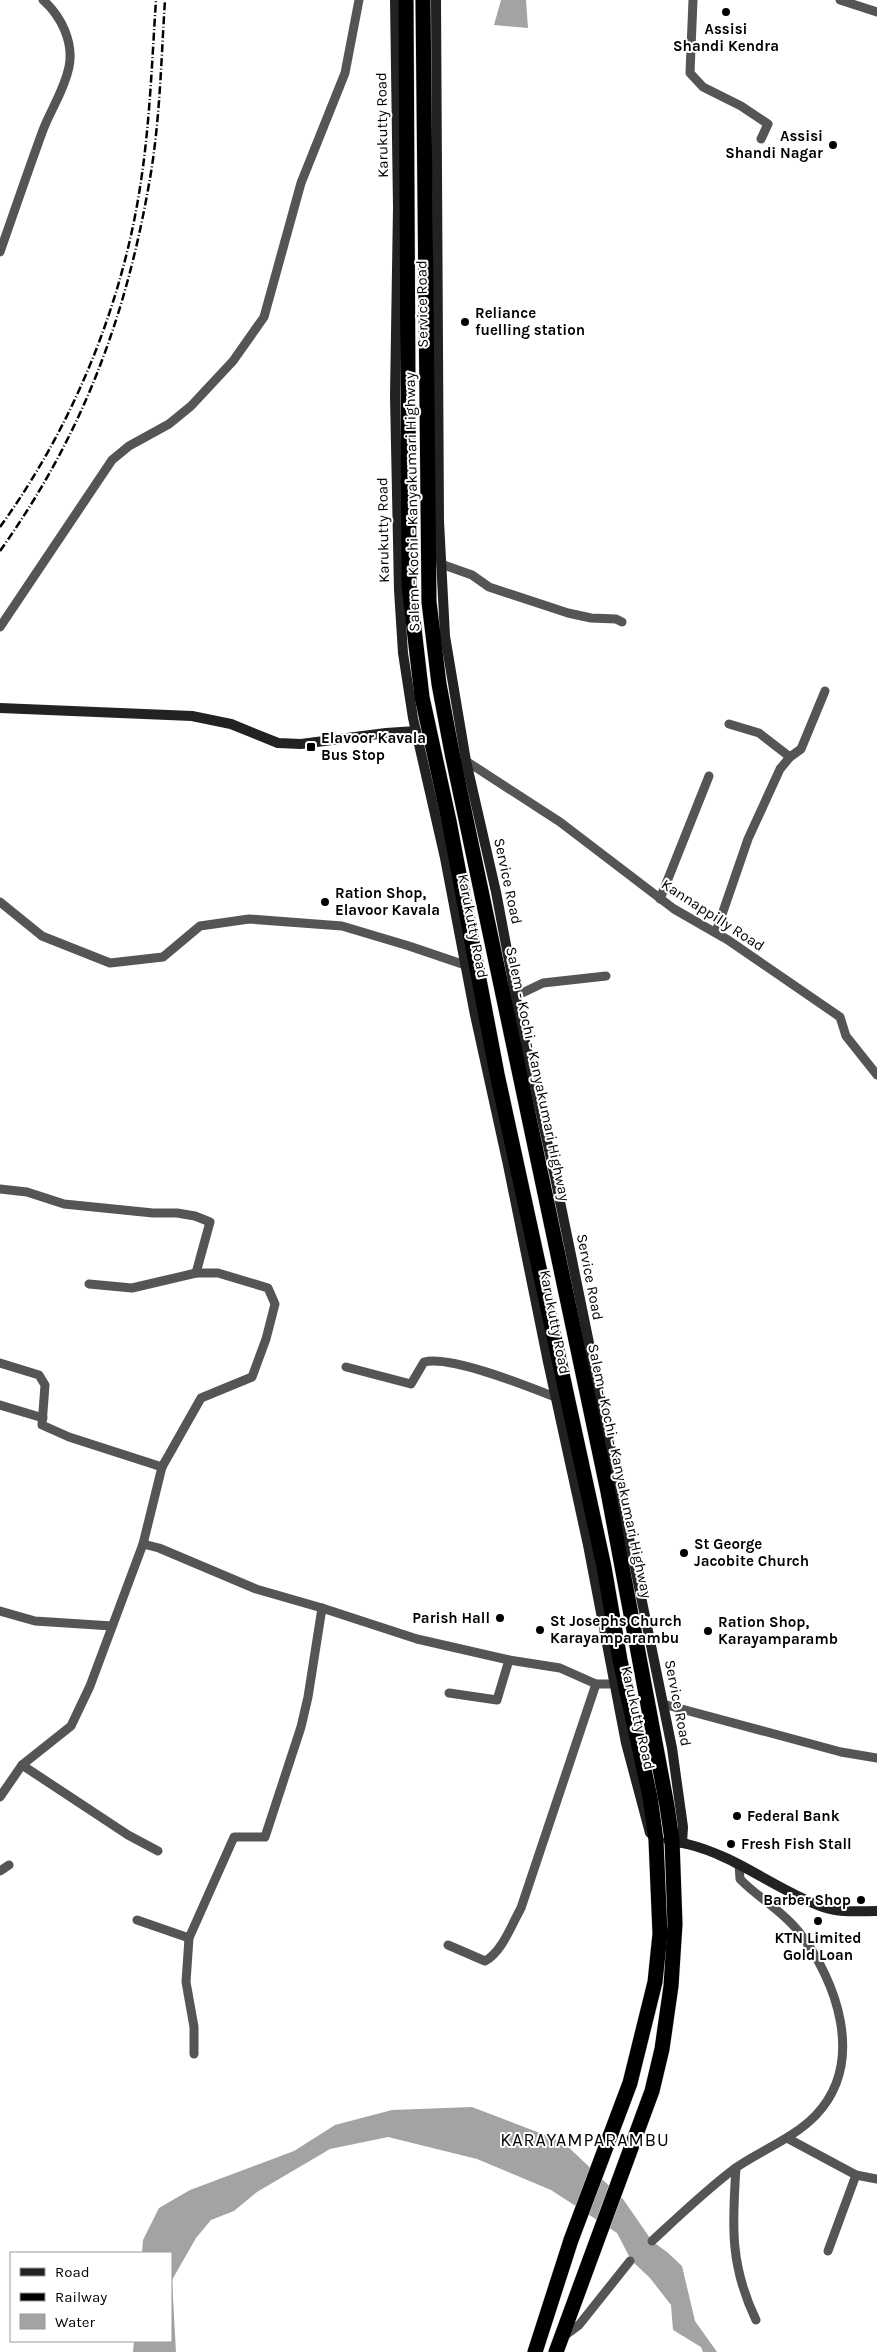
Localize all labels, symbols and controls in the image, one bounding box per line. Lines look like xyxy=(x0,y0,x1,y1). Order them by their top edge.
marker: Assisi Shandi Kendra xyxy=(720,6,732,18)
place label: Assisi Shandi Kendra xyxy=(673,20,779,55)
street label: Karukutty Road xyxy=(372,72,392,178)
place label: Assisi Shandi Nagar xyxy=(725,127,823,162)
marker: Assisi Shandi Nagar xyxy=(827,139,839,151)
street label: Service Road xyxy=(412,260,432,348)
place label: Reliance fuelling station xyxy=(475,304,585,339)
marker: Reliance fuelling station xyxy=(459,316,471,328)
street label: Salem - Kochi - Kanyakumari Highway xyxy=(401,372,423,632)
street label: Karukutty Road xyxy=(373,477,393,583)
place label: Elavoor Kavala Bus Stop xyxy=(321,729,426,764)
marker: Elavoor Kavala Bus Stop xyxy=(305,741,317,753)
street label: Service Road xyxy=(490,836,526,926)
street label: Karukutty Road xyxy=(454,872,492,980)
street label: Kannappilly Road xyxy=(658,875,768,955)
place label: Ration Shop, Elavoor Kavala xyxy=(335,884,440,919)
marker: Ration Shop, Elavoor Kavala xyxy=(319,896,331,908)
street label: Salem - Kochi - Kanyakumari Highway xyxy=(502,945,574,1203)
street label: Service Road xyxy=(573,1232,607,1322)
street label: Karukutty Road xyxy=(536,1268,574,1376)
street label: Salem - Kochi - Kanyakumari Highway xyxy=(584,1342,656,1600)
place label: St George Jacobite Church xyxy=(694,1535,809,1570)
marker: St George Jacobite Church xyxy=(678,1547,690,1559)
place label: Parish Hall xyxy=(412,1609,490,1627)
marker: Parish Hall xyxy=(494,1612,506,1624)
place label: St Josephs Church Karayamparambu xyxy=(550,1612,682,1647)
place label: Ration Shop, Karayamparamb xyxy=(718,1613,838,1648)
marker: St Josephs Church Karayamparambu xyxy=(534,1624,546,1636)
marker: Ration Shop, Karayamparamb xyxy=(702,1625,714,1637)
street label: Service Road xyxy=(661,1658,695,1748)
street label: Karukutty Road xyxy=(617,1664,659,1772)
place label: Federal Bank xyxy=(747,1807,840,1825)
marker: Federal Bank xyxy=(731,1810,743,1822)
place label: Fresh Fish Stall xyxy=(741,1835,852,1853)
marker: Fresh Fish Stall xyxy=(725,1838,737,1850)
place label: Barber Shop xyxy=(763,1891,851,1909)
marker: Barber Shop xyxy=(855,1894,867,1906)
marker: KTN Limited Gold Loan xyxy=(812,1915,824,1927)
place label: KTN Limited Gold Loan xyxy=(775,1929,861,1964)
district label: KARAYAMPARAMBU xyxy=(500,2129,670,2151)
legend xyxy=(10,2252,172,2342)
text: Road xyxy=(55,2263,90,2281)
text: Railway xyxy=(55,2288,107,2306)
text: Water xyxy=(55,2313,96,2331)

